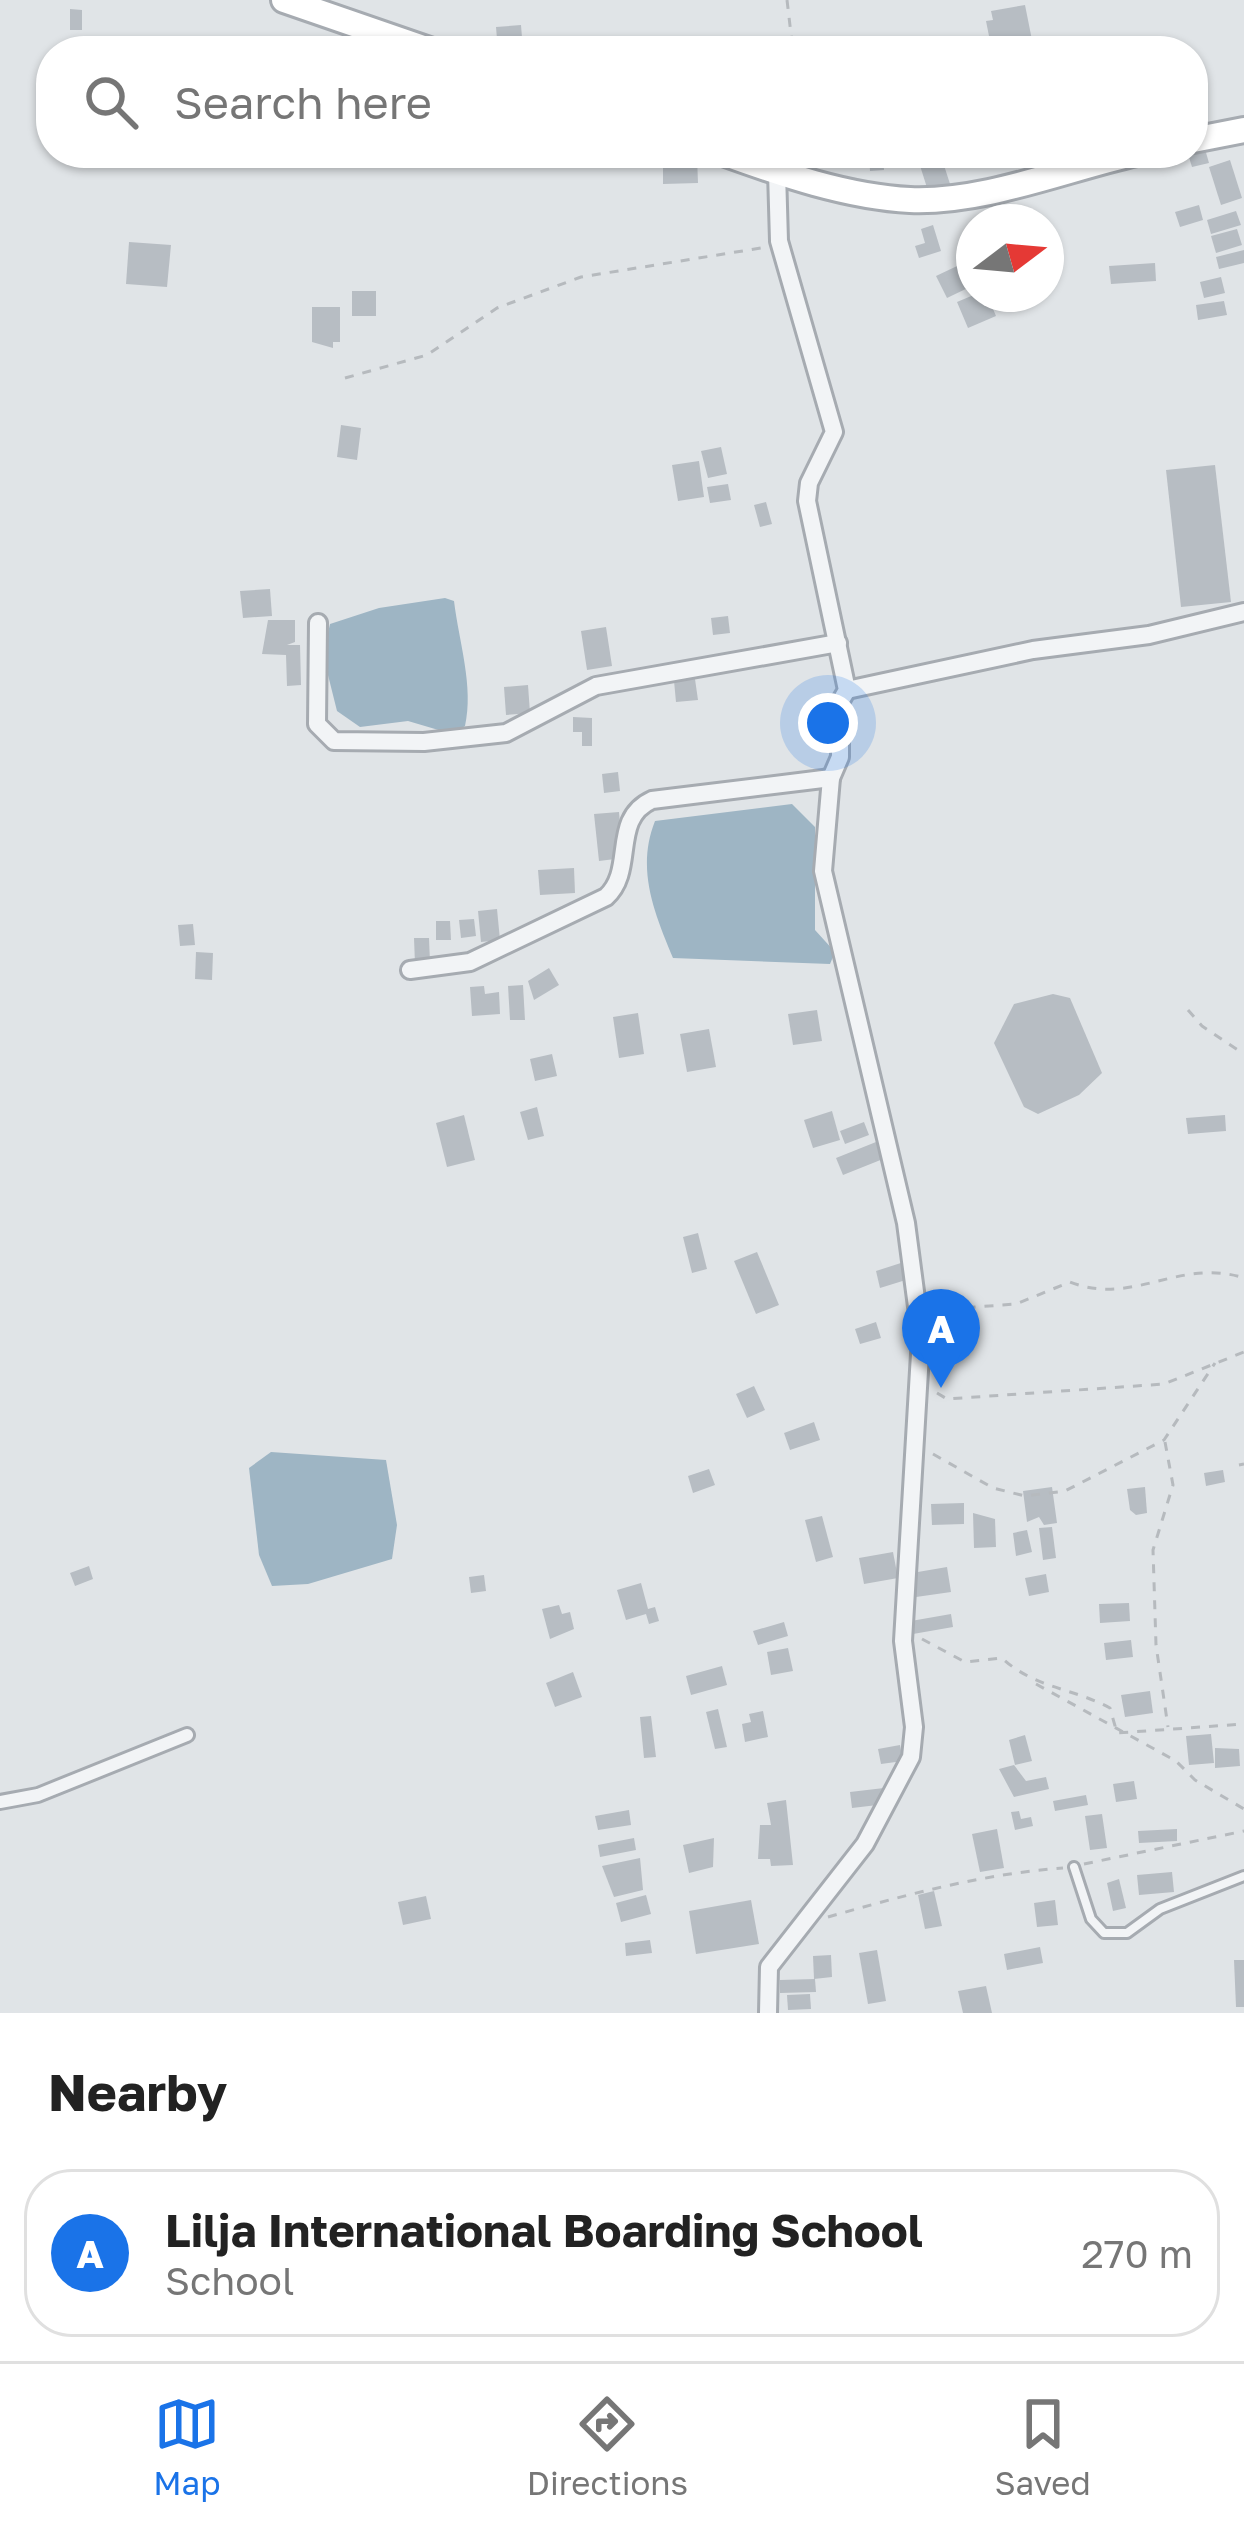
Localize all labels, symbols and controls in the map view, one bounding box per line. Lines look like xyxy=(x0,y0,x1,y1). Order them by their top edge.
search box xyxy=(36,36,1208,168)
icon: search xyxy=(78,69,144,135)
text: Search here xyxy=(174,75,432,129)
north arrow xyxy=(956,204,1064,312)
your location xyxy=(798,693,858,753)
pin: A xyxy=(902,1289,980,1388)
text: Nearby xyxy=(48,2061,227,2122)
text: Lilja International Boarding School xyxy=(165,2203,923,2257)
text: A xyxy=(76,2230,104,2277)
text: 270 m xyxy=(1081,2230,1193,2277)
text: School xyxy=(165,2257,294,2304)
tab: Map xyxy=(153,2391,221,2502)
tab: Directions xyxy=(527,2391,688,2502)
tab: Saved xyxy=(994,2391,1091,2502)

